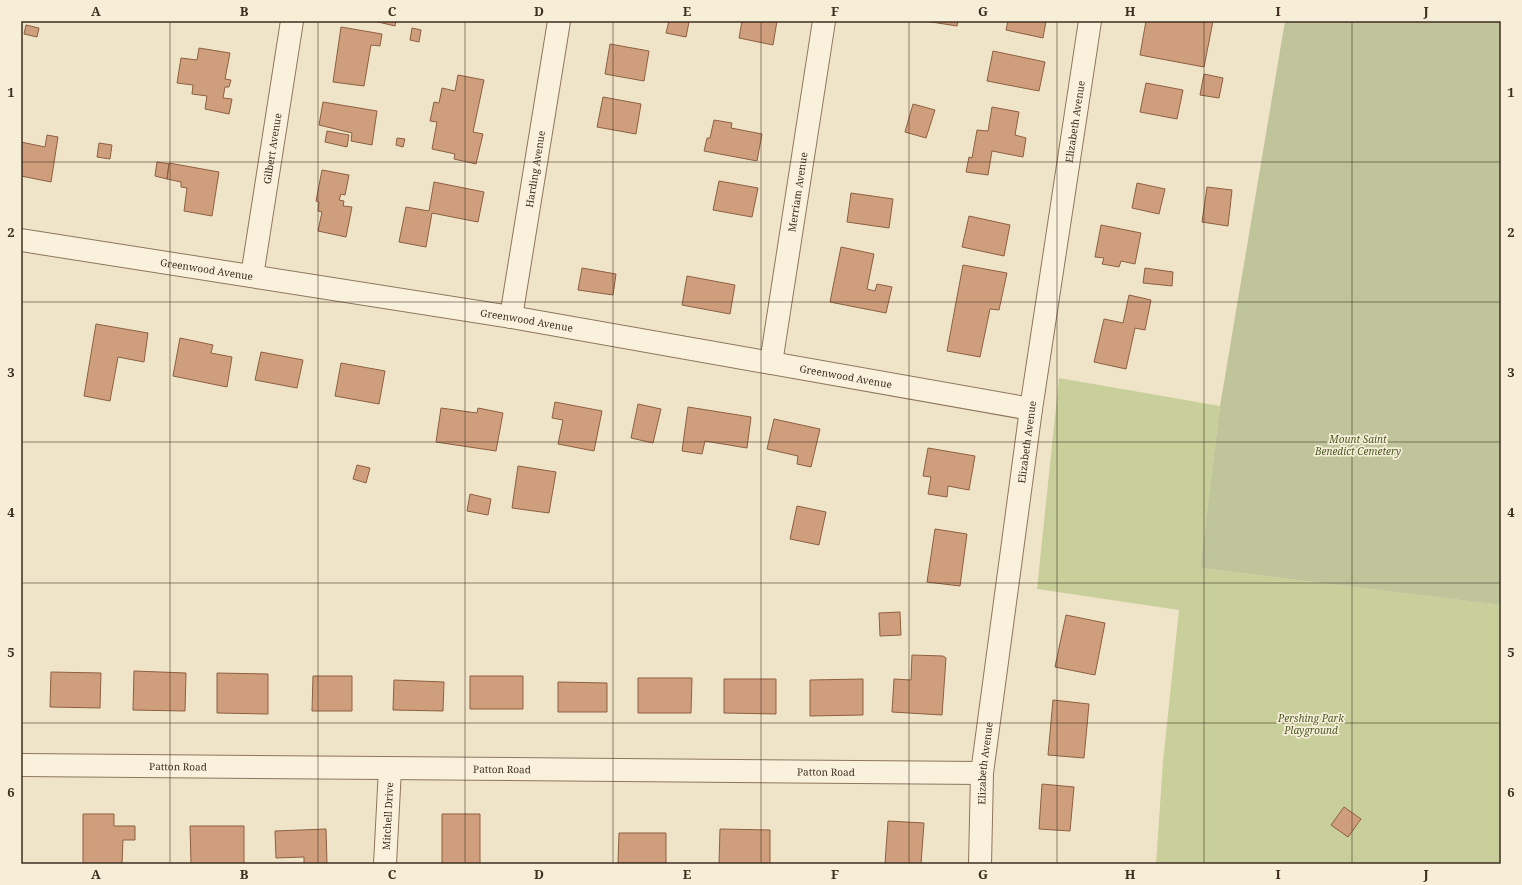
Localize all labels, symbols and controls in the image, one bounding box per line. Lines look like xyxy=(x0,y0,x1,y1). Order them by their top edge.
text: A xyxy=(91,2,101,20)
text: B xyxy=(240,2,249,20)
text: C xyxy=(388,2,397,20)
text: D xyxy=(534,2,544,20)
text: E xyxy=(683,2,692,20)
text: F xyxy=(831,2,839,20)
text: G xyxy=(978,2,988,20)
text: H xyxy=(1125,2,1136,20)
text: I xyxy=(1275,2,1281,20)
text: J xyxy=(1422,2,1429,20)
street label: Elizabeth Avenue xyxy=(1062,79,1088,164)
text: 1 xyxy=(7,83,15,101)
text: 1 xyxy=(1507,83,1515,101)
street label: Gilbert Avenue xyxy=(260,112,284,185)
street label: Harding Avenue xyxy=(522,129,548,208)
street label: Merriam Avenue xyxy=(784,151,811,233)
text: 2 xyxy=(7,223,15,241)
text: 2 xyxy=(1507,223,1515,241)
street label: Greenwood Avenue xyxy=(159,255,254,283)
street label: Greenwood Avenue xyxy=(479,305,574,335)
street label: Greenwood Avenue xyxy=(798,361,893,391)
text: 3 xyxy=(7,363,15,381)
text: 3 xyxy=(1507,363,1515,381)
street label: Elizabeth Avenue xyxy=(1014,400,1039,484)
park label: Mount Saint Benedict Cemetery xyxy=(1314,432,1401,458)
text: 4 xyxy=(7,503,15,521)
text: 4 xyxy=(1507,503,1515,521)
text: 5 xyxy=(7,643,15,661)
text: 5 xyxy=(1507,643,1515,661)
park label: Pershing Park Playground xyxy=(1277,711,1344,737)
street label: Elizabeth Avenue xyxy=(974,721,996,805)
street label: Patton Road xyxy=(149,759,207,774)
street label: Patton Road xyxy=(473,762,531,776)
street label: Patton Road xyxy=(797,764,855,779)
street label: Mitchell Drive xyxy=(379,782,396,850)
text: 6 xyxy=(7,783,15,801)
text: 6 xyxy=(1507,783,1515,801)
text: A xyxy=(91,865,101,883)
text: B xyxy=(240,865,249,883)
text: C xyxy=(388,865,397,883)
text: D xyxy=(534,865,544,883)
text: E xyxy=(683,865,692,883)
text: F xyxy=(831,865,839,883)
text: G xyxy=(978,865,988,883)
text: H xyxy=(1125,865,1136,883)
text: I xyxy=(1275,865,1281,883)
text: J xyxy=(1422,865,1429,883)

